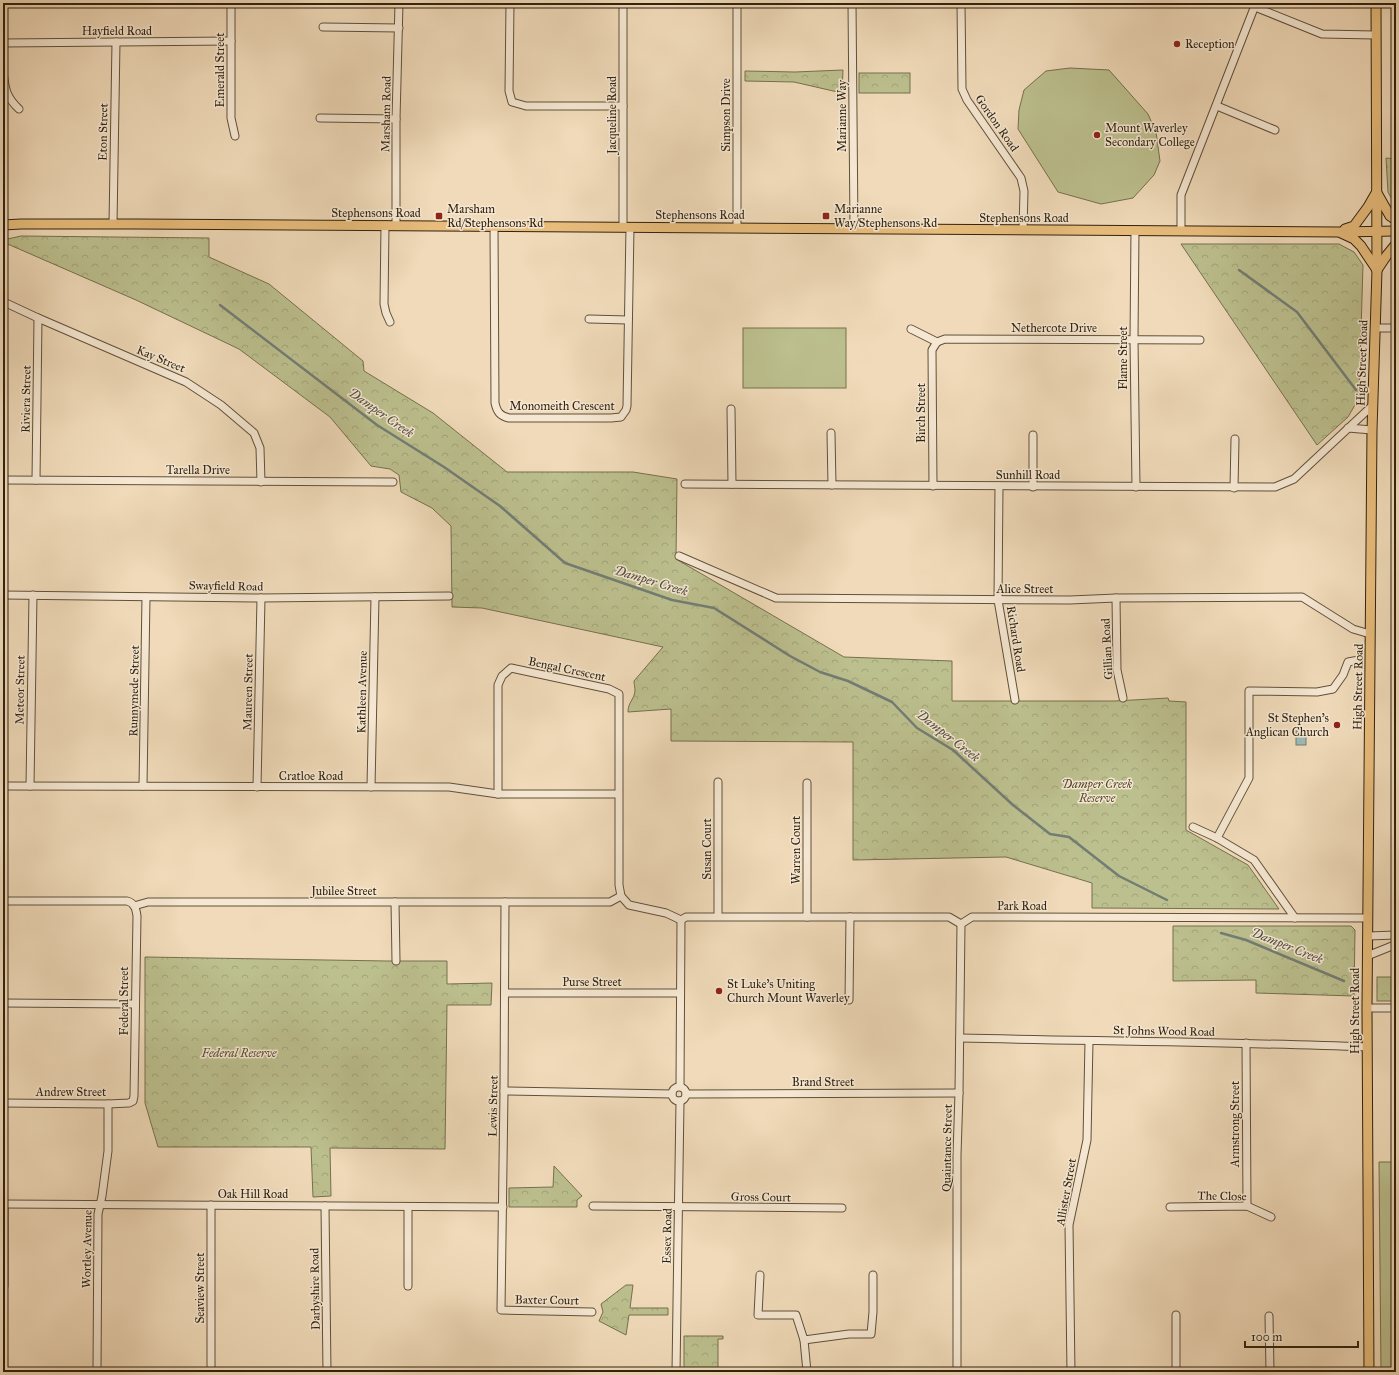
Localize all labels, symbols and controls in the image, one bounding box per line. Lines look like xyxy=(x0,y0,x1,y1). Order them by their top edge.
street label: Hayfield Road xyxy=(82,24,152,38)
street label: Emerald Street xyxy=(213,32,227,107)
place label: Reception xyxy=(1185,37,1235,51)
marker: Reception xyxy=(1172,39,1182,49)
street label: Marsham Road xyxy=(378,76,394,152)
street label: Jacqueline Road xyxy=(605,76,620,156)
street label: Simpson Drive xyxy=(719,78,733,152)
street label: Marianne Way xyxy=(835,80,849,152)
street label: Gordon Road xyxy=(972,92,1022,154)
street label: Eton Street xyxy=(95,102,111,161)
place label: Mount Waverley Secondary College xyxy=(1105,121,1195,150)
marker: Mount Waverley Secondary College xyxy=(1092,130,1102,140)
place label: Marsham Rd/Stephensons Rd xyxy=(447,202,543,230)
place label: Marianne Way/Stephensons Rd xyxy=(834,202,937,230)
street label: Stephensons Road xyxy=(331,206,421,220)
street label: Stephensons Road xyxy=(655,208,745,222)
marker: Marsham Rd/Stephensons Rd xyxy=(434,211,444,221)
marker: Marianne Way/Stephensons Rd xyxy=(821,211,831,221)
street label: Stephensons Road xyxy=(979,211,1069,225)
street label: High Street Road xyxy=(1353,320,1372,407)
street label: Nethercote Drive xyxy=(1011,321,1097,335)
street label: Flame Street xyxy=(1116,325,1130,390)
street label: Kay Street xyxy=(135,343,188,376)
street label: Riviera Street xyxy=(18,364,34,433)
street label: Birch Street xyxy=(914,382,928,443)
water label: Damper Creek xyxy=(345,385,417,442)
street label: Monomeith Crescent xyxy=(509,399,615,413)
street label: Tarella Drive xyxy=(166,463,230,477)
street label: Sunhill Road xyxy=(996,468,1060,482)
water label: Damper Creek xyxy=(612,562,690,600)
street label: Swayfield Road xyxy=(189,578,263,594)
street label: Alice Street xyxy=(995,582,1054,596)
street label: Richard Road xyxy=(1004,605,1028,673)
street label: Gillian Road xyxy=(1098,618,1116,680)
street label: Runnymede Street xyxy=(126,644,142,737)
street label: High Street Road xyxy=(1350,644,1367,730)
street label: Kathleen Avenue xyxy=(354,650,370,734)
street label: Maureen Street xyxy=(240,653,256,731)
street label: Meteor Street xyxy=(12,654,28,725)
street label: Bengal Crescent xyxy=(527,654,608,685)
water label: Damper Creek xyxy=(913,706,983,766)
place label: St Stephen's Anglican Church xyxy=(1245,711,1329,740)
marker: St Stephen's Anglican Church xyxy=(1332,720,1342,730)
street label: Cratloe Road xyxy=(279,769,343,783)
park label: Damper Creek Reserve xyxy=(1062,777,1133,805)
street label: Warren Court xyxy=(789,815,803,884)
street label: Susan Court xyxy=(700,818,714,880)
street label: Jubilee Street xyxy=(309,884,378,899)
street label: Park Road xyxy=(997,899,1047,913)
water label: Damper Creek xyxy=(1249,924,1326,968)
street label: Federal Street xyxy=(117,966,131,1035)
street label: High Street Road xyxy=(1348,968,1363,1054)
street label: Purse Street xyxy=(562,975,623,989)
place label: St Luke's Uniting Church Mount Waverley xyxy=(727,977,850,1005)
marker: St Luke's Uniting Church Mount Waverley xyxy=(714,986,724,996)
street label: St Johns Wood Road xyxy=(1113,1023,1215,1040)
park label: Federal Reserve xyxy=(201,1046,277,1060)
street label: Lewis Street xyxy=(485,1074,501,1137)
street label: Brand Street xyxy=(792,1075,855,1089)
street label: Armstrong Street xyxy=(1228,1080,1243,1168)
street label: Andrew Street xyxy=(35,1085,107,1099)
street label: Quaintance Street xyxy=(939,1103,955,1192)
street label: Allister Street xyxy=(1053,1156,1079,1228)
street label: Oak Hill Road xyxy=(218,1187,288,1201)
street label: Gross Court xyxy=(731,1189,792,1205)
street label: The Close xyxy=(1197,1189,1247,1203)
street label: Essex Road xyxy=(660,1208,674,1264)
street label: Wortley Avenue xyxy=(79,1210,95,1288)
street label: Darbyshire Road xyxy=(307,1248,323,1330)
street label: Seaview Street xyxy=(193,1252,207,1324)
street label: Baxter Court xyxy=(515,1292,580,1308)
scale bar xyxy=(1245,1323,1358,1349)
text: 100 m xyxy=(1251,1330,1282,1344)

